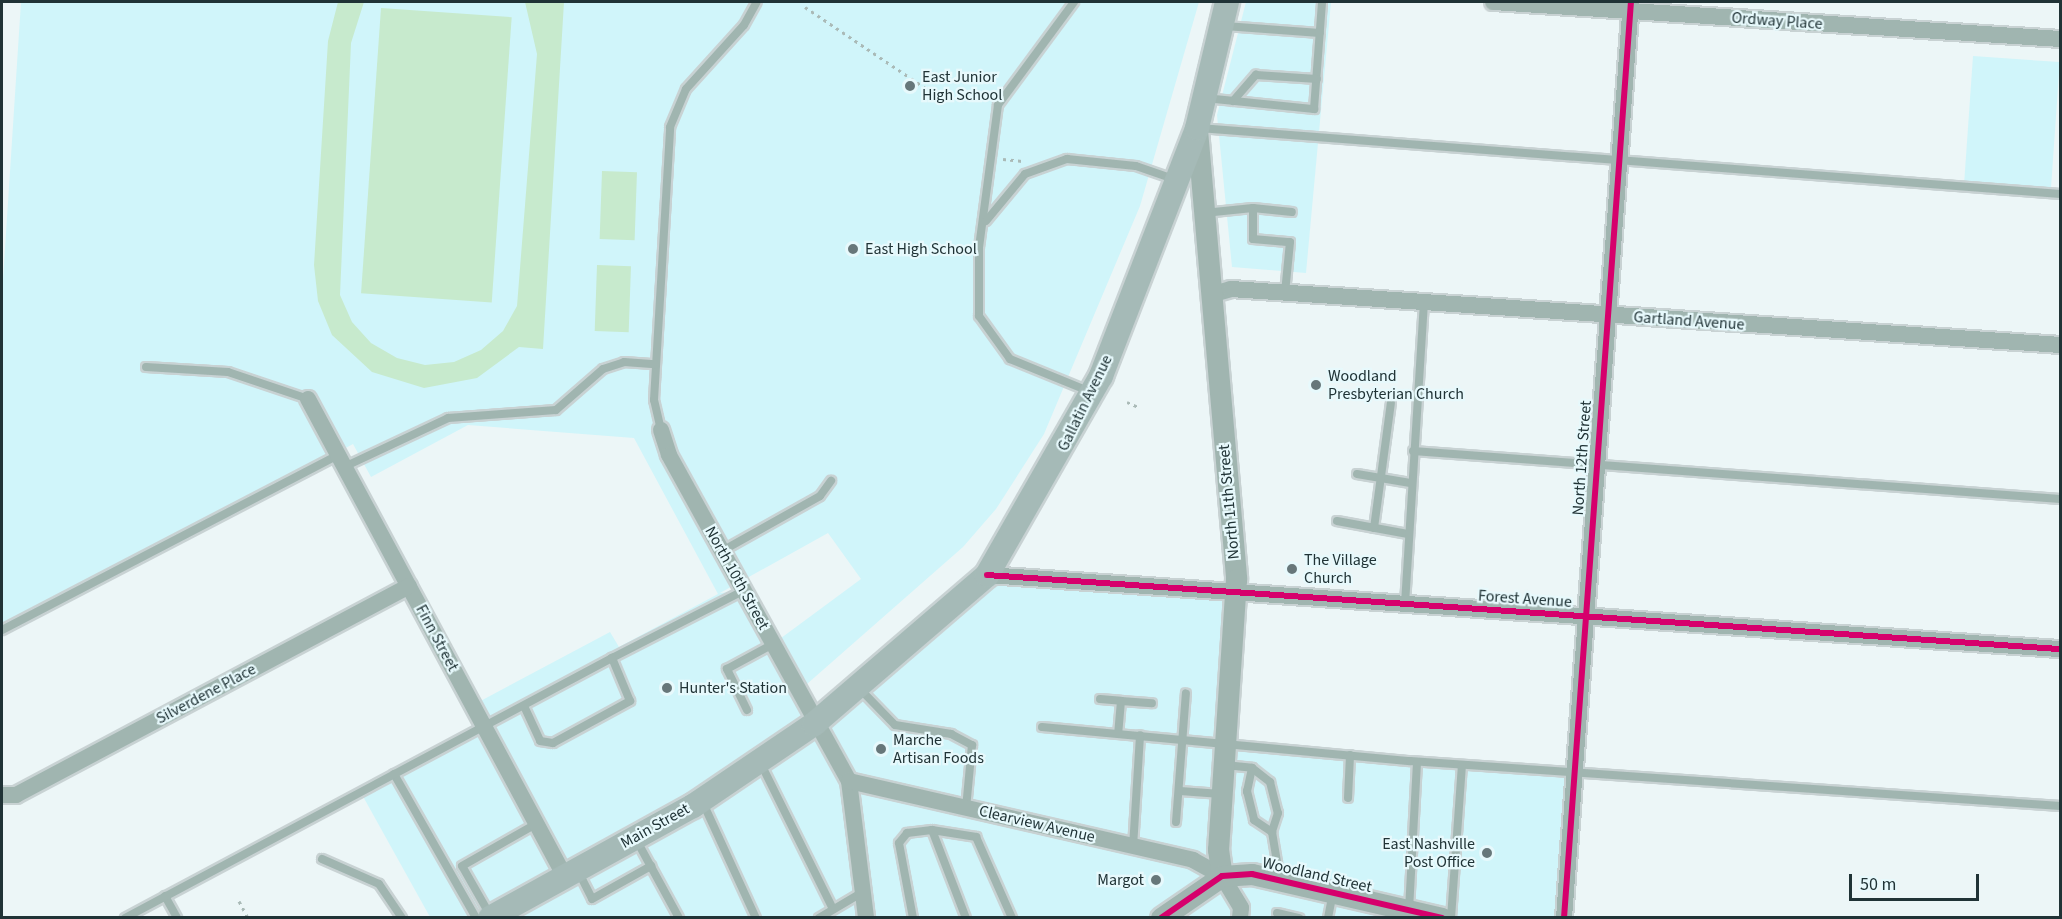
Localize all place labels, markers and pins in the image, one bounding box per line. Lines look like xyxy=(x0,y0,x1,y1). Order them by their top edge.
place label: East Junior High School xyxy=(922,67,1002,105)
marker: East Junior High School xyxy=(903,79,917,93)
place label: East High School xyxy=(865,239,977,259)
marker: East High School xyxy=(846,242,860,256)
place label: Woodland Presbyterian Church xyxy=(1328,366,1464,404)
marker: Woodland Presbyterian Church xyxy=(1309,378,1323,392)
place label: The Village Church xyxy=(1304,550,1377,588)
marker: The Village Church xyxy=(1285,562,1299,576)
place label: Hunter's Station xyxy=(679,678,787,698)
marker: Hunter's Station xyxy=(660,681,674,695)
place label: Marche Artisan Foods xyxy=(893,730,984,768)
marker: Marche Artisan Foods xyxy=(874,742,888,756)
place label: East Nashville Post Office xyxy=(1382,834,1475,872)
marker: East Nashville Post Office xyxy=(1480,846,1494,860)
place label: Margot xyxy=(1097,870,1144,890)
marker: Margot xyxy=(1149,873,1163,887)

